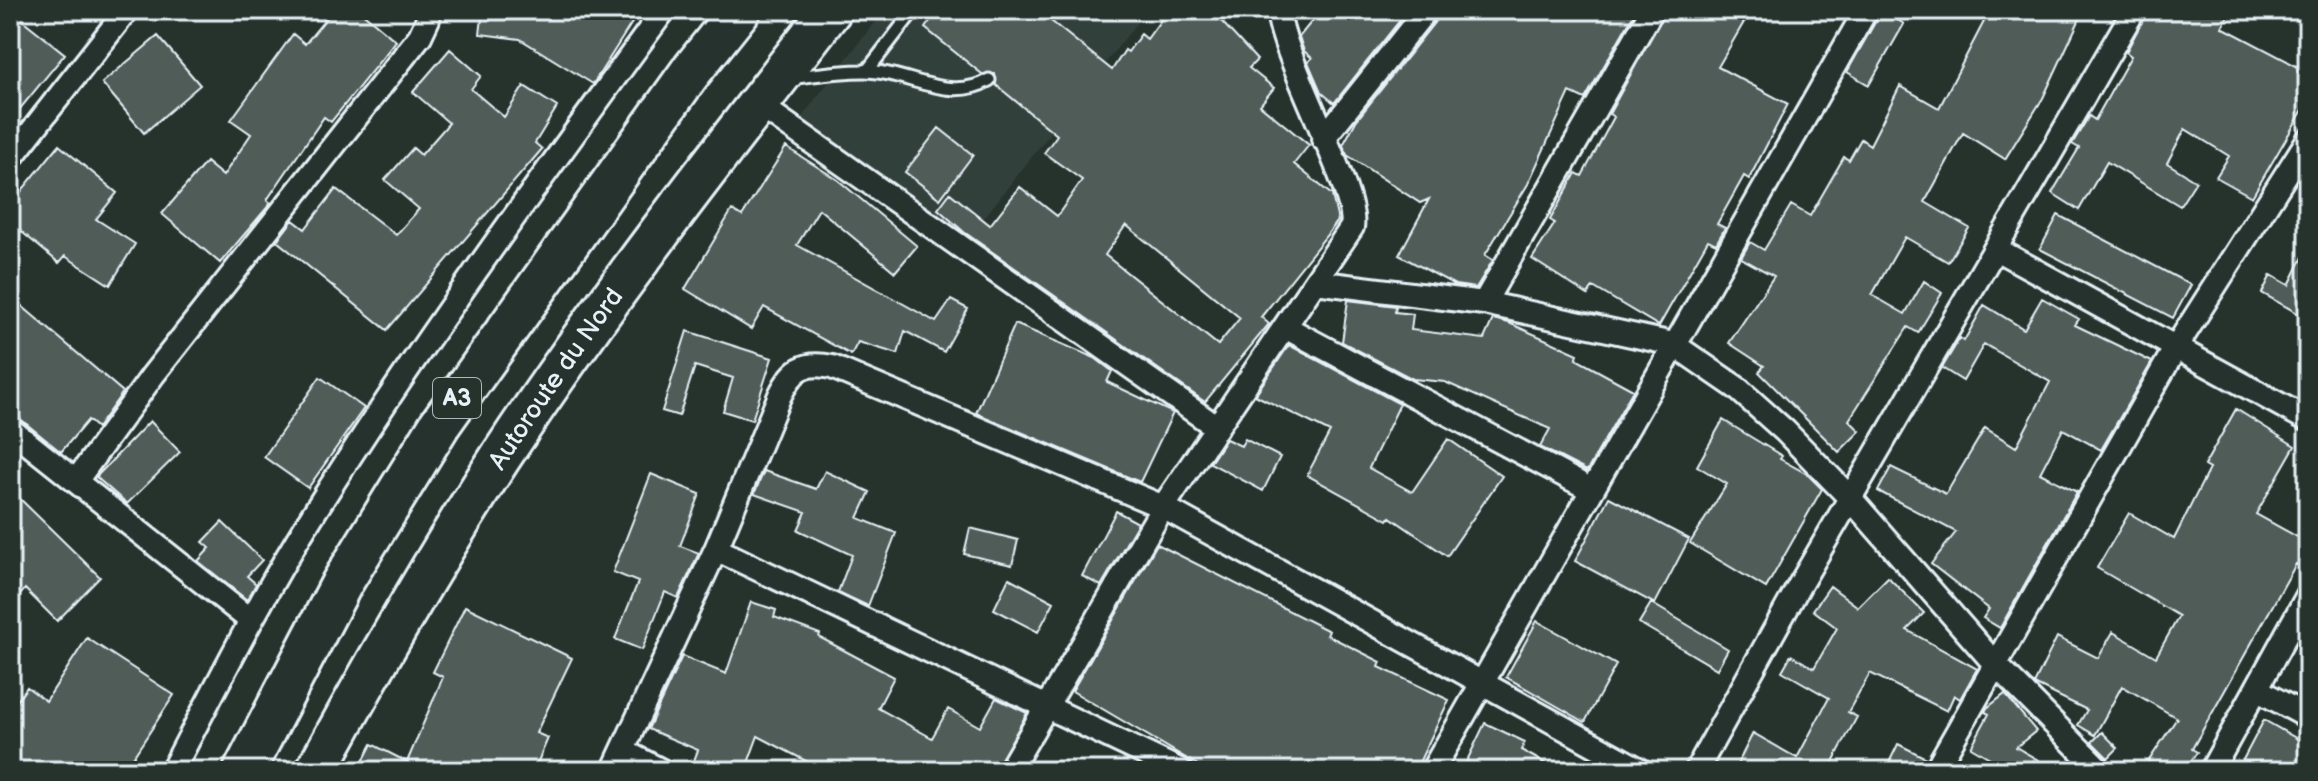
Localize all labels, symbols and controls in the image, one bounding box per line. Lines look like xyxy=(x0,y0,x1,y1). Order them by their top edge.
street label: Autoroute du Nord xyxy=(483,282,630,476)
road number: A3 xyxy=(433,378,481,418)

